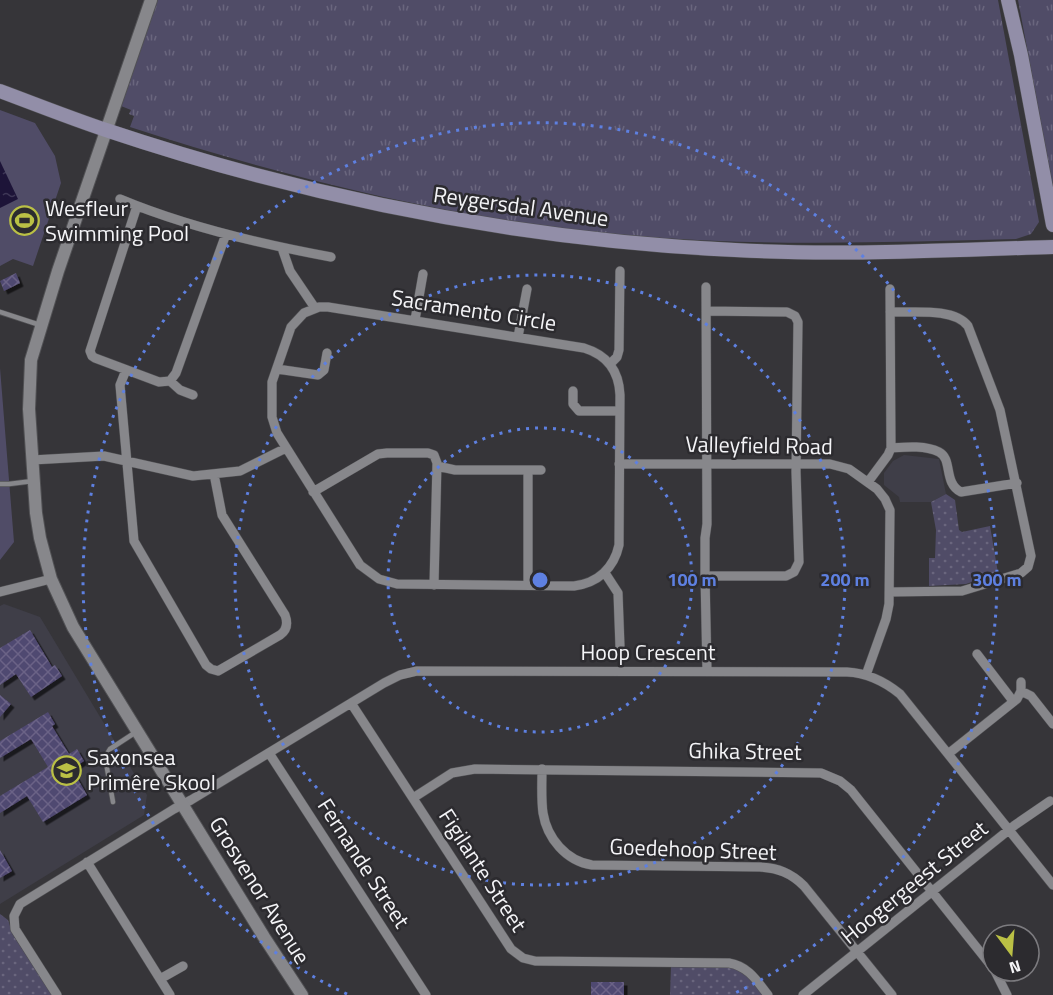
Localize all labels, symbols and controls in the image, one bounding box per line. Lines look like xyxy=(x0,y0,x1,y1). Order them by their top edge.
street label: Reygersdal Avenue xyxy=(431,177,611,235)
place label: Wesfleur Swimming Pool xyxy=(45,191,189,250)
sports icon: Wesfleur Swimming Pool xyxy=(8,205,40,237)
street label: Sacramento Circle xyxy=(389,280,559,340)
street label: Valleyfield Road xyxy=(685,427,833,463)
text: 100 m xyxy=(667,566,717,593)
text: 200 m xyxy=(820,566,870,593)
text: 300 m xyxy=(972,566,1022,593)
centre of rings xyxy=(530,570,550,590)
street label: Hoop Crescent xyxy=(580,635,716,669)
street label: Ghika Street xyxy=(688,733,802,769)
place label: Saxonsea Primêre Skool xyxy=(87,740,216,799)
school or university icon: Saxonsea Primêre Skool xyxy=(50,754,82,786)
street label: Fernande Street xyxy=(309,791,419,935)
street label: Figilante Street xyxy=(430,802,536,939)
street label: Grosvenor Avenue xyxy=(201,809,319,971)
street label: Hoogergeest Street xyxy=(833,812,995,952)
street label: Goedehoop Street xyxy=(609,829,777,869)
north arrow xyxy=(981,923,1041,983)
text: N xyxy=(1006,954,1024,980)

